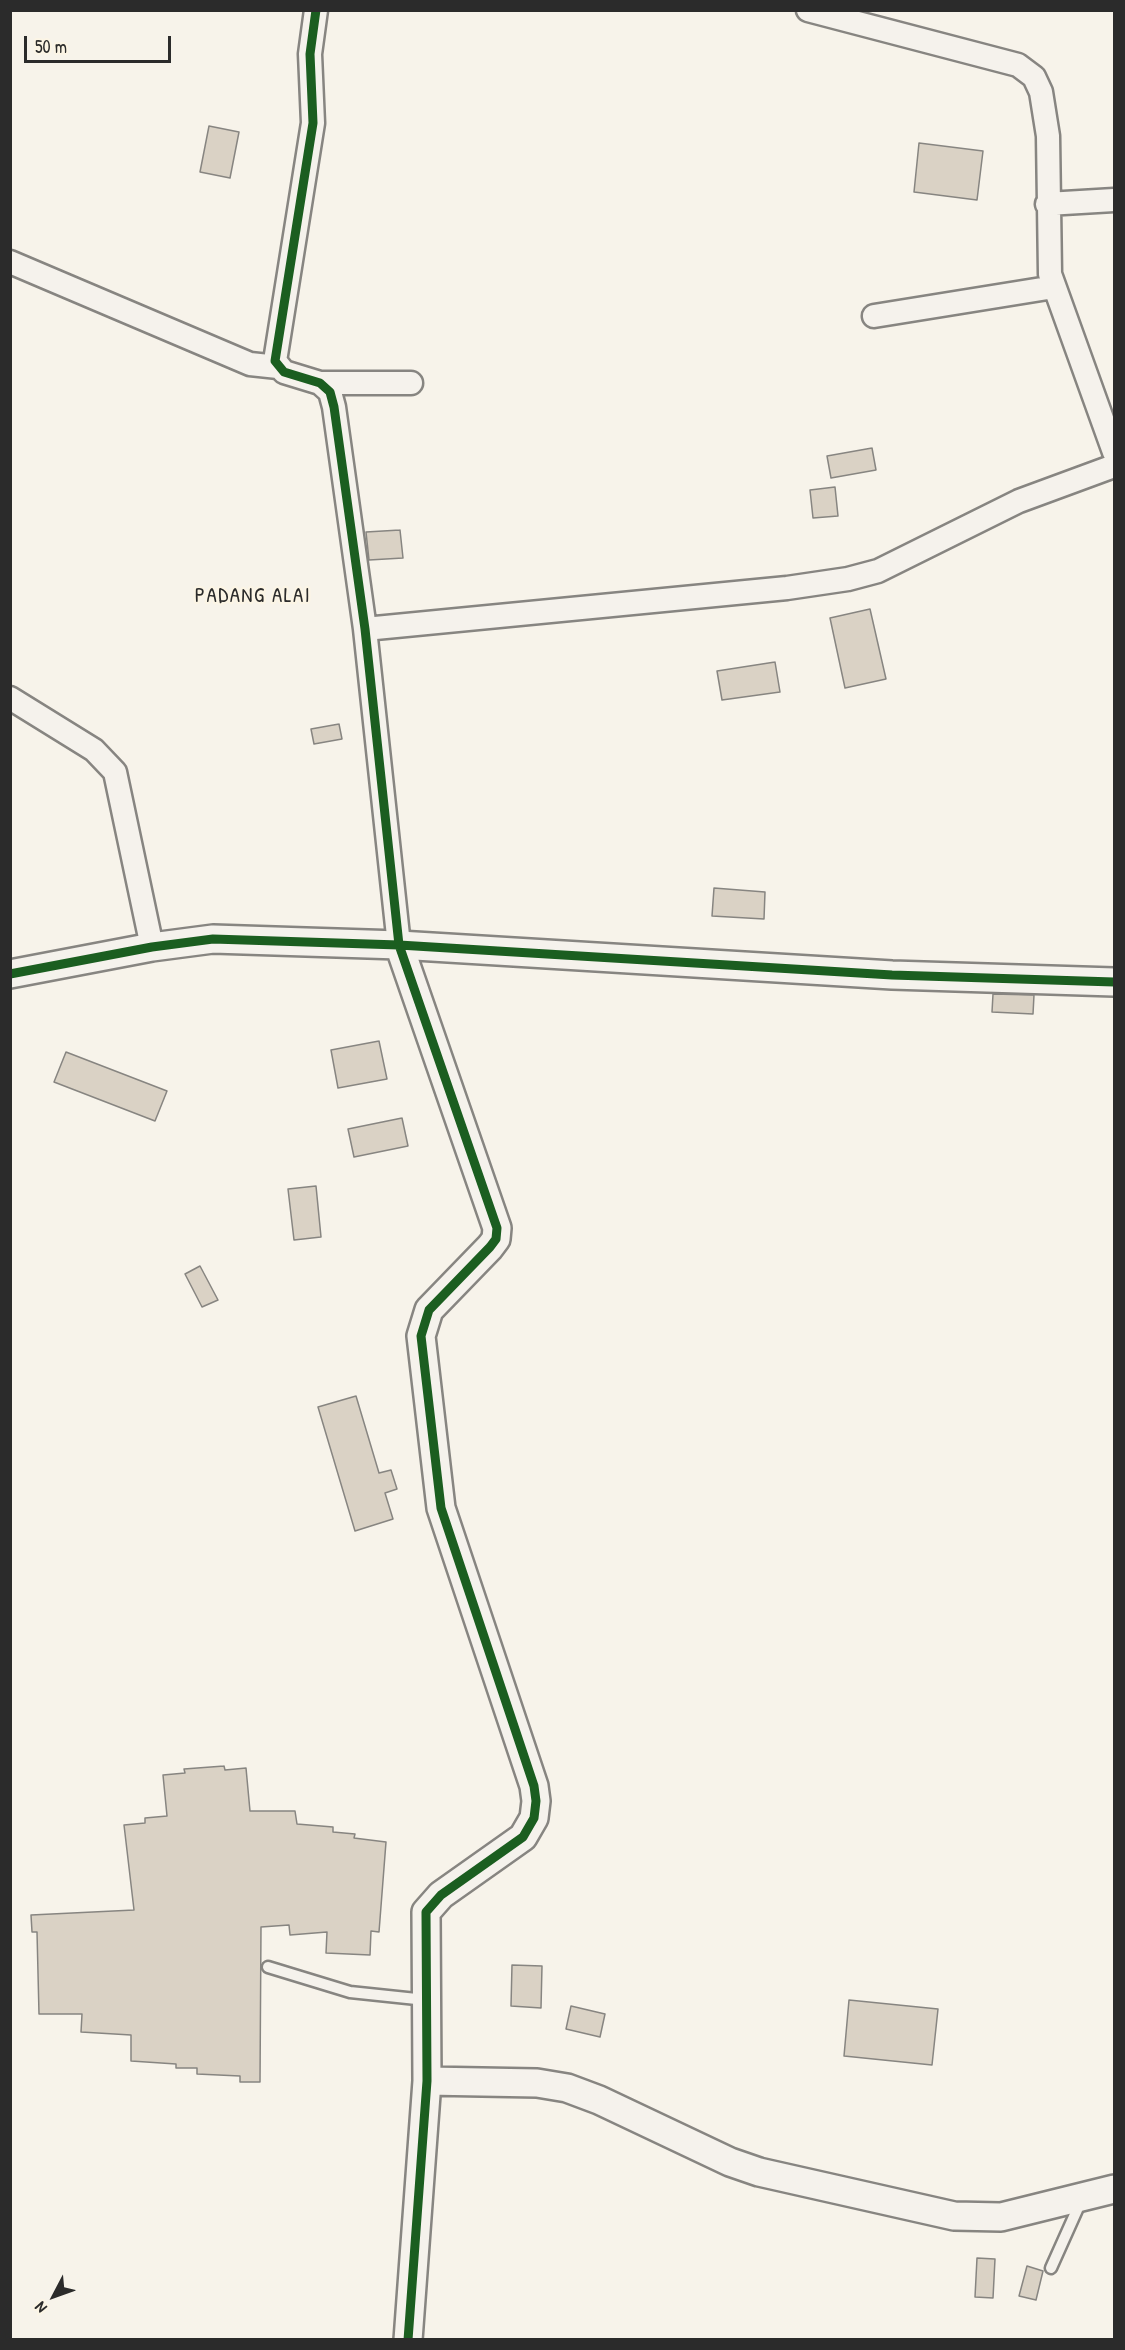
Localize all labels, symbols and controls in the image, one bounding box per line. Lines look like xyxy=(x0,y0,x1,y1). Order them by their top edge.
scale bar xyxy=(27,24,174,62)
text: 50 m xyxy=(35,34,67,59)
district label: PADANG ALAI xyxy=(195,583,311,609)
north arrow xyxy=(24,2266,84,2326)
text: N xyxy=(29,2297,52,2318)

